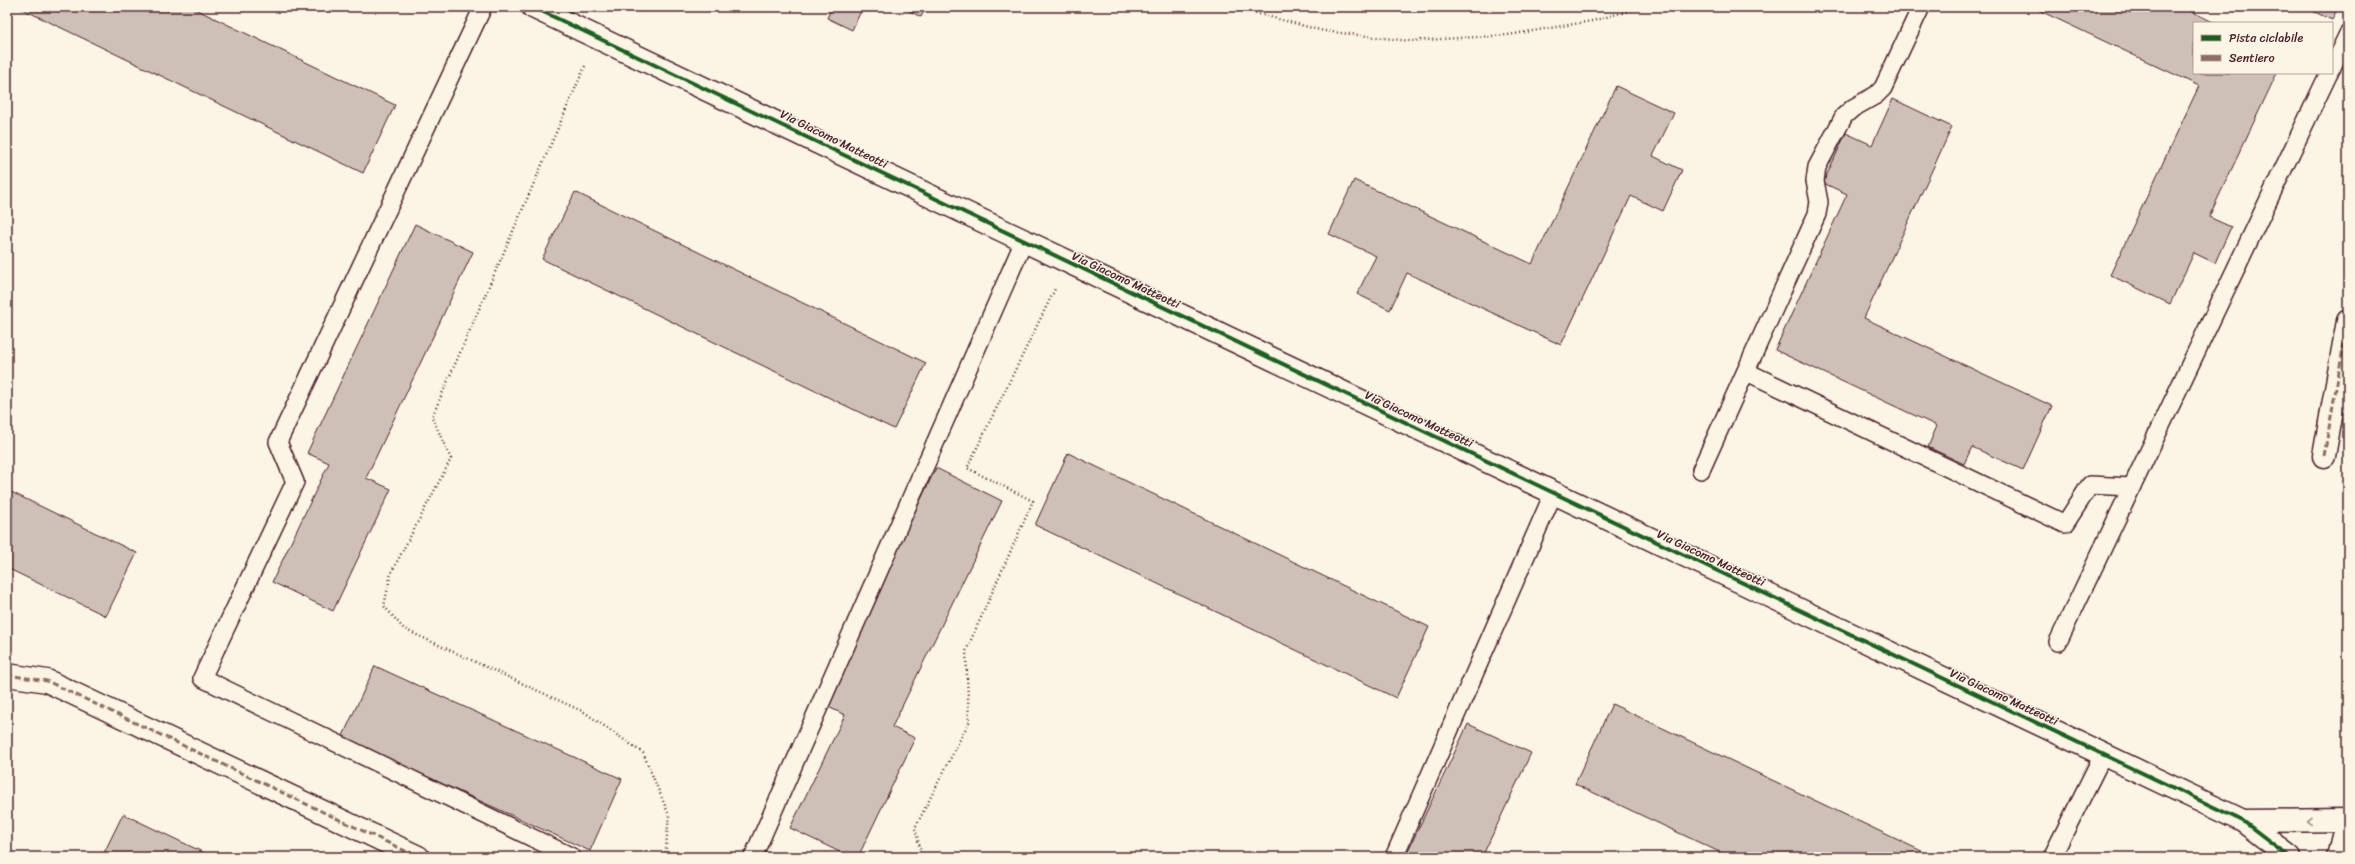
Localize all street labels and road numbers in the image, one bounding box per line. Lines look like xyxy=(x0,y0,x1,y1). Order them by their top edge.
street label: Via Giacomo Matteotti xyxy=(776,103,892,175)
street label: Via Giacomo Matteotti xyxy=(1068,245,1185,315)
street label: Via Giacomo Matteotti xyxy=(1361,384,1478,454)
street label: Via Giacomo Matteotti xyxy=(1653,523,1770,593)
street label: Via Giacomo Matteotti xyxy=(1946,662,2063,732)

